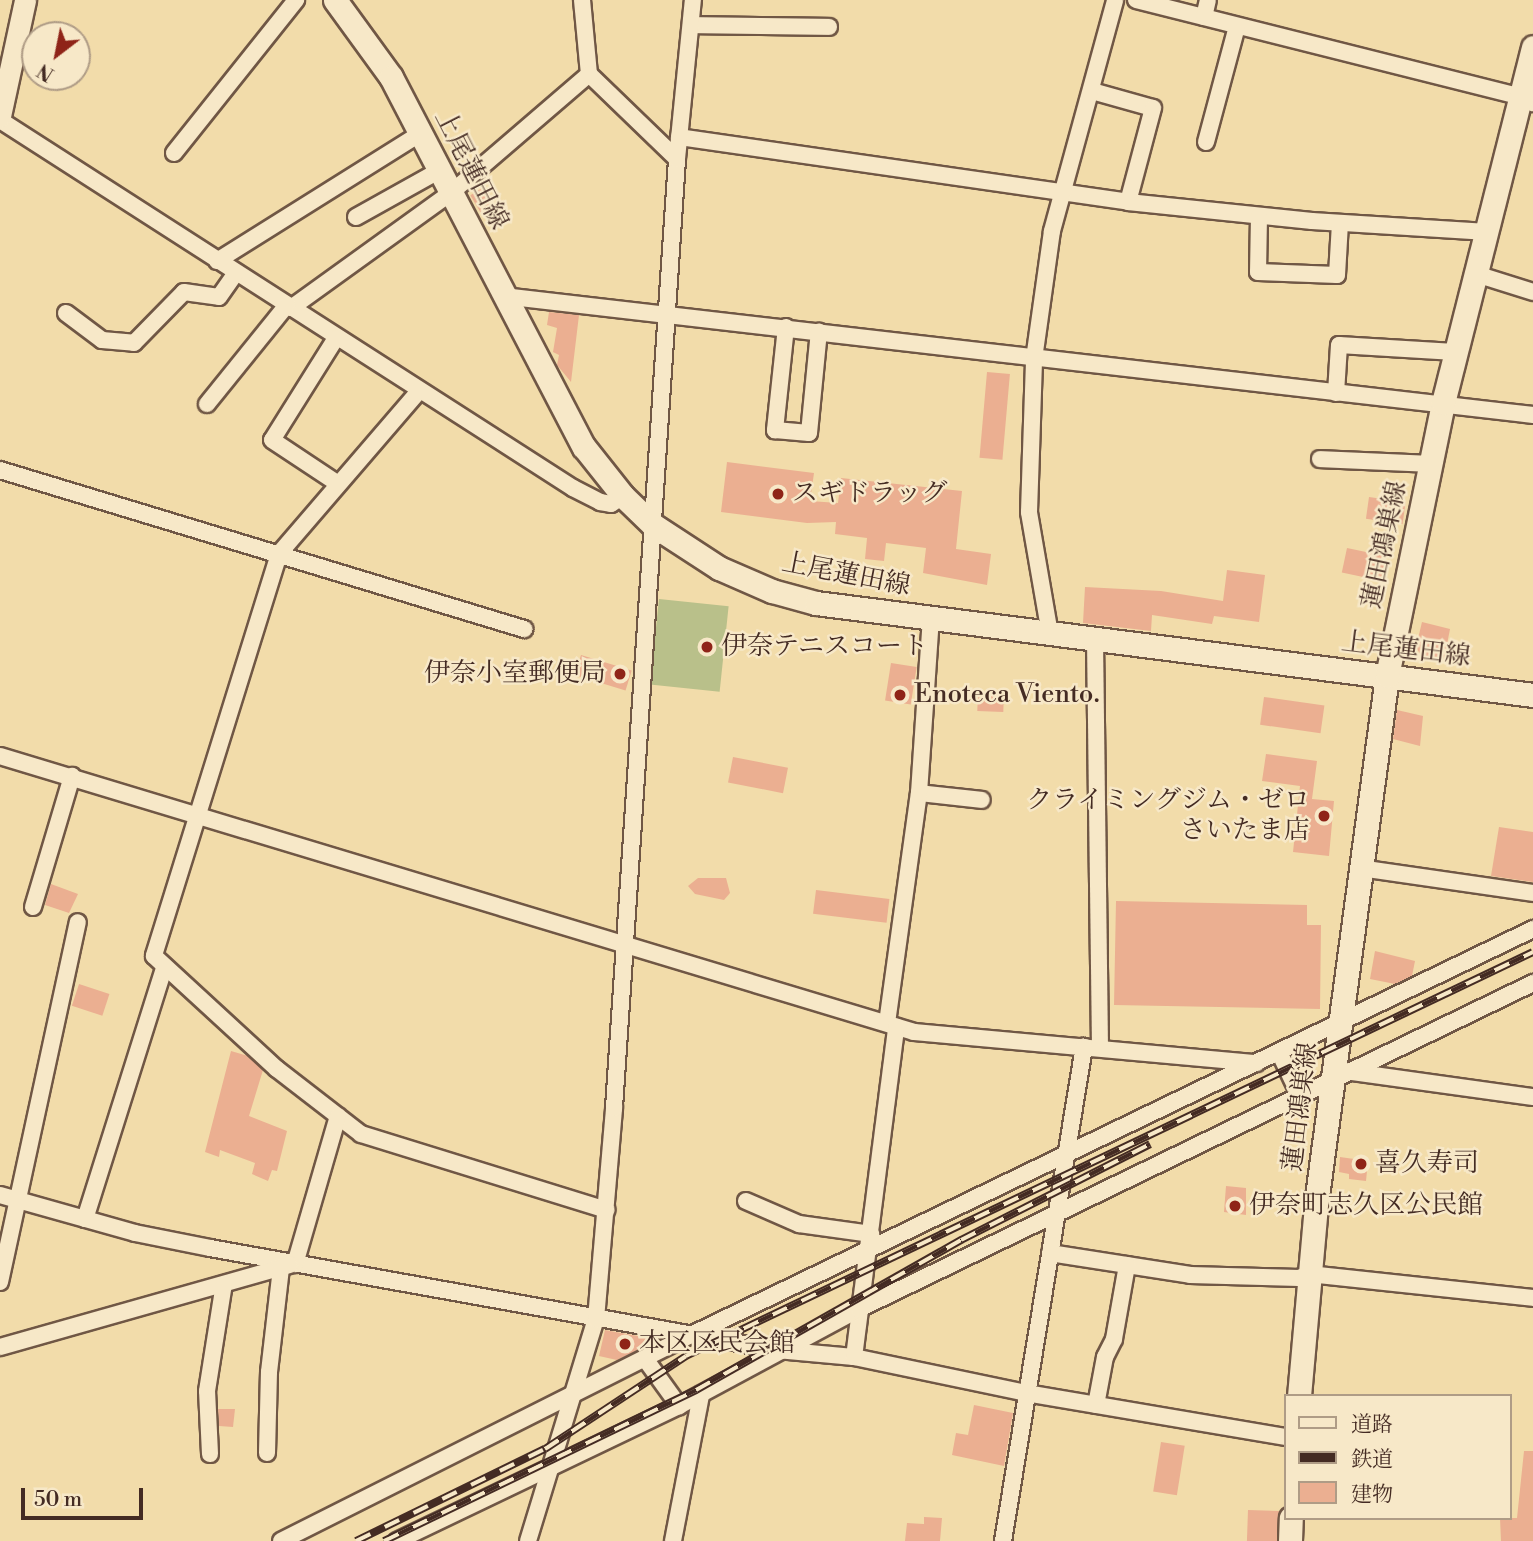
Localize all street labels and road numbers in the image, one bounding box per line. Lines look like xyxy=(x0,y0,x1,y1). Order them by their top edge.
street label: 上尾蓮田線 xyxy=(428,105,514,235)
street label: 蓮田鴻巣線 xyxy=(1356,478,1414,612)
street label: 上尾蓮田線 xyxy=(779,547,913,603)
street label: 上尾蓮田線 xyxy=(1340,627,1472,673)
street label: 蓮田鴻巣線 xyxy=(1278,1041,1324,1173)

